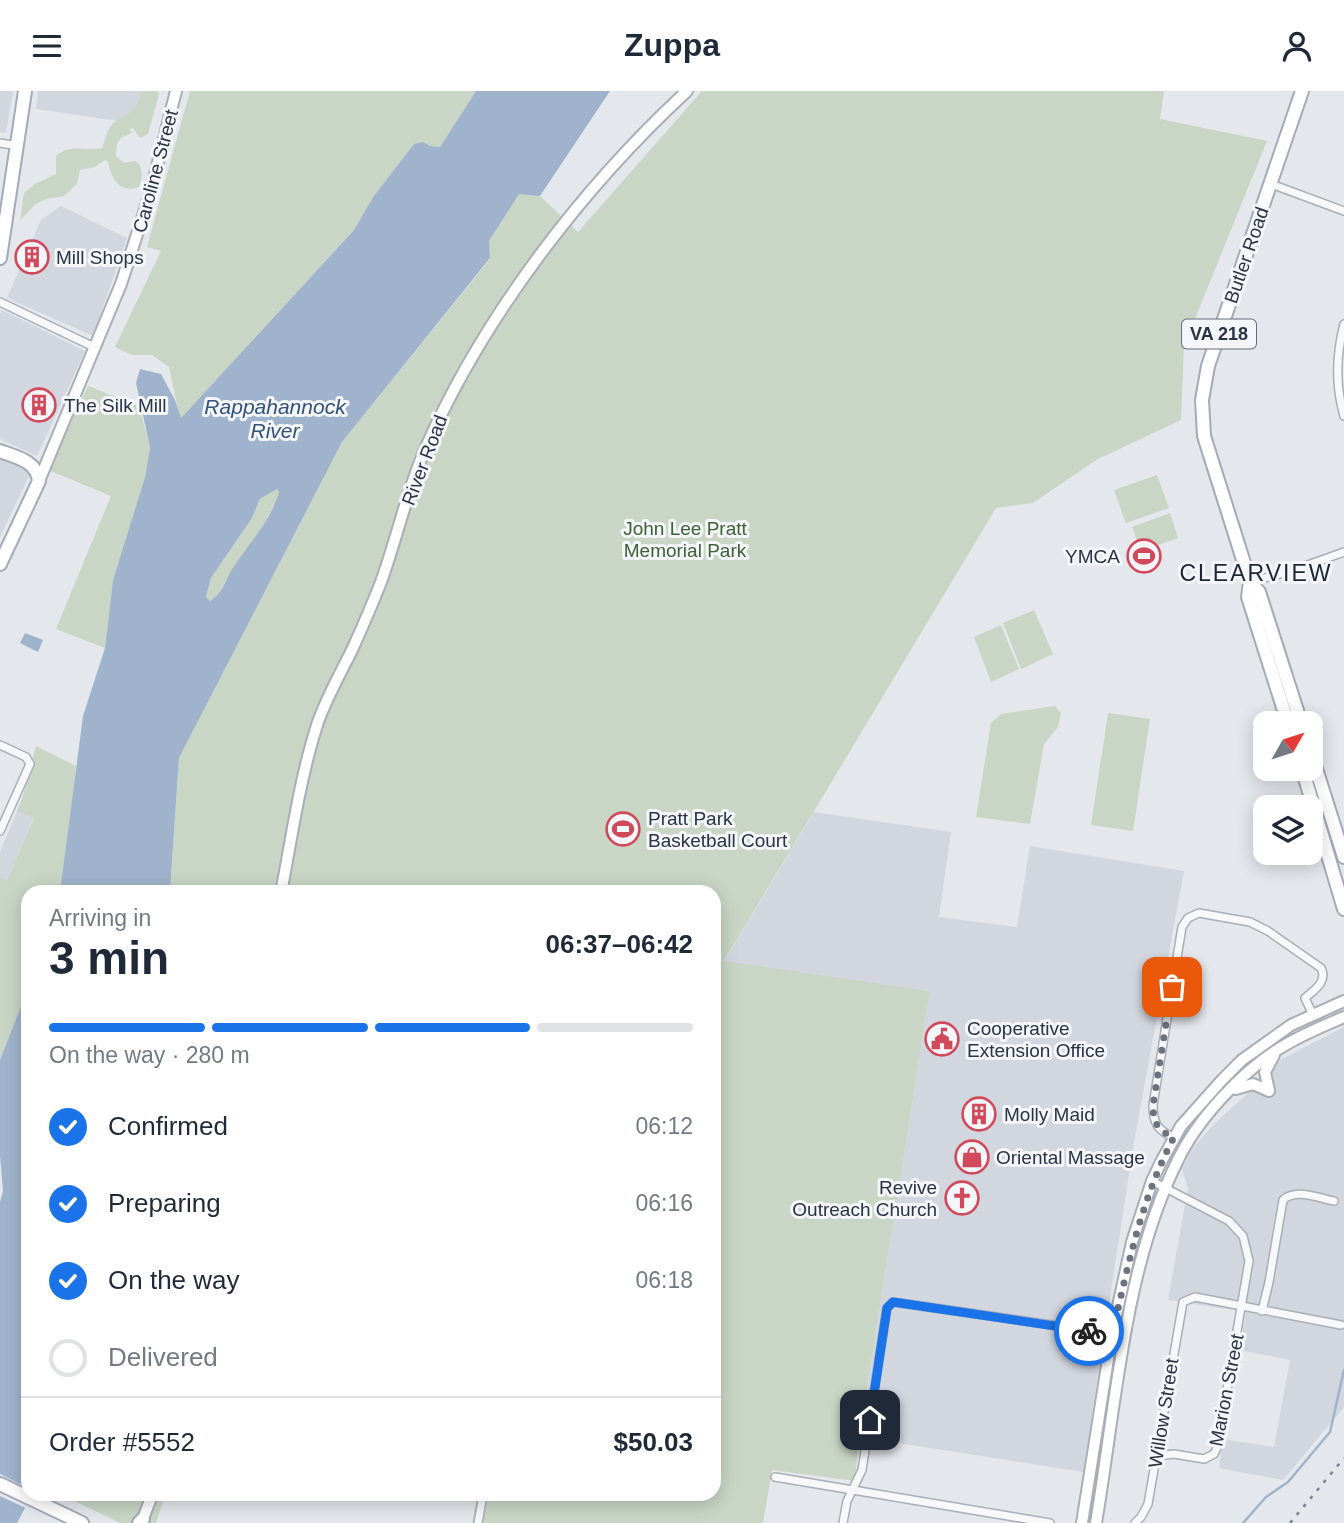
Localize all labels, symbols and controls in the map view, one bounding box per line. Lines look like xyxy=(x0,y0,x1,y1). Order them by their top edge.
icon: menu xyxy=(28,27,66,65)
text: Zuppa xyxy=(624,27,720,63)
icon: person xyxy=(1278,27,1316,65)
street label: Caroline Street xyxy=(129,107,182,235)
street label: Butler Road xyxy=(1220,204,1273,306)
building icon: Mill Shops xyxy=(13,238,51,276)
place label: Mill Shops xyxy=(56,247,144,268)
road number: VA 218 xyxy=(1182,320,1256,349)
building icon: The Silk Mill xyxy=(20,386,58,424)
place label: The Silk Mill xyxy=(64,395,166,416)
water label: Rappahannock River xyxy=(204,395,347,442)
street label: River Road xyxy=(398,412,451,508)
park label: John Lee Pratt Memorial Park xyxy=(623,518,748,561)
sports icon: YMCA xyxy=(1125,537,1163,575)
place label: YMCA xyxy=(1065,546,1120,567)
district label: CLEARVIEW xyxy=(1179,560,1333,586)
north arrow xyxy=(1253,711,1323,781)
map controls xyxy=(1253,711,1323,865)
button: layers xyxy=(1253,795,1323,865)
place label: Pratt Park Basketball Court xyxy=(648,808,788,851)
sports icon: Pratt Park Basketball Court xyxy=(604,810,642,848)
text: Arriving in xyxy=(49,905,151,931)
text: 06:37–06:42 xyxy=(546,929,693,959)
text: 3 min xyxy=(49,932,169,984)
pin xyxy=(1142,957,1202,1017)
icon: bag xyxy=(1153,968,1191,1006)
place label: Cooperative Extension Office xyxy=(967,1018,1105,1061)
public building icon: Cooperative Extension Office xyxy=(923,1020,961,1058)
text: On the way · 280 m xyxy=(49,1042,250,1068)
building icon: Molly Maid xyxy=(960,1095,998,1133)
place label: Molly Maid xyxy=(1004,1104,1095,1125)
icon: check xyxy=(49,1108,87,1146)
text: Confirmed xyxy=(108,1111,228,1141)
text: 06:12 xyxy=(635,1113,693,1139)
shop icon: Oriental Massage xyxy=(953,1138,991,1176)
place label: Oriental Massage xyxy=(996,1147,1145,1168)
place label: Revive Outreach Church xyxy=(792,1177,937,1220)
church icon: Revive Outreach Church xyxy=(943,1179,981,1217)
icon: check xyxy=(49,1185,87,1223)
text: Preparing xyxy=(108,1188,221,1218)
text: 06:16 xyxy=(635,1190,693,1216)
icon: check xyxy=(49,1262,87,1300)
text: On the way xyxy=(108,1265,240,1295)
text: 06:18 xyxy=(635,1267,693,1293)
courier xyxy=(1054,1296,1124,1366)
icon: bike xyxy=(1070,1312,1108,1350)
street label: Marion Street xyxy=(1205,1331,1248,1448)
text: Delivered xyxy=(108,1342,218,1372)
street label: Willow Street xyxy=(1144,1356,1183,1469)
pin xyxy=(840,1390,900,1450)
icon: home xyxy=(851,1401,889,1439)
text: Order #5552 xyxy=(49,1427,195,1457)
text: $50.03 xyxy=(613,1427,693,1457)

